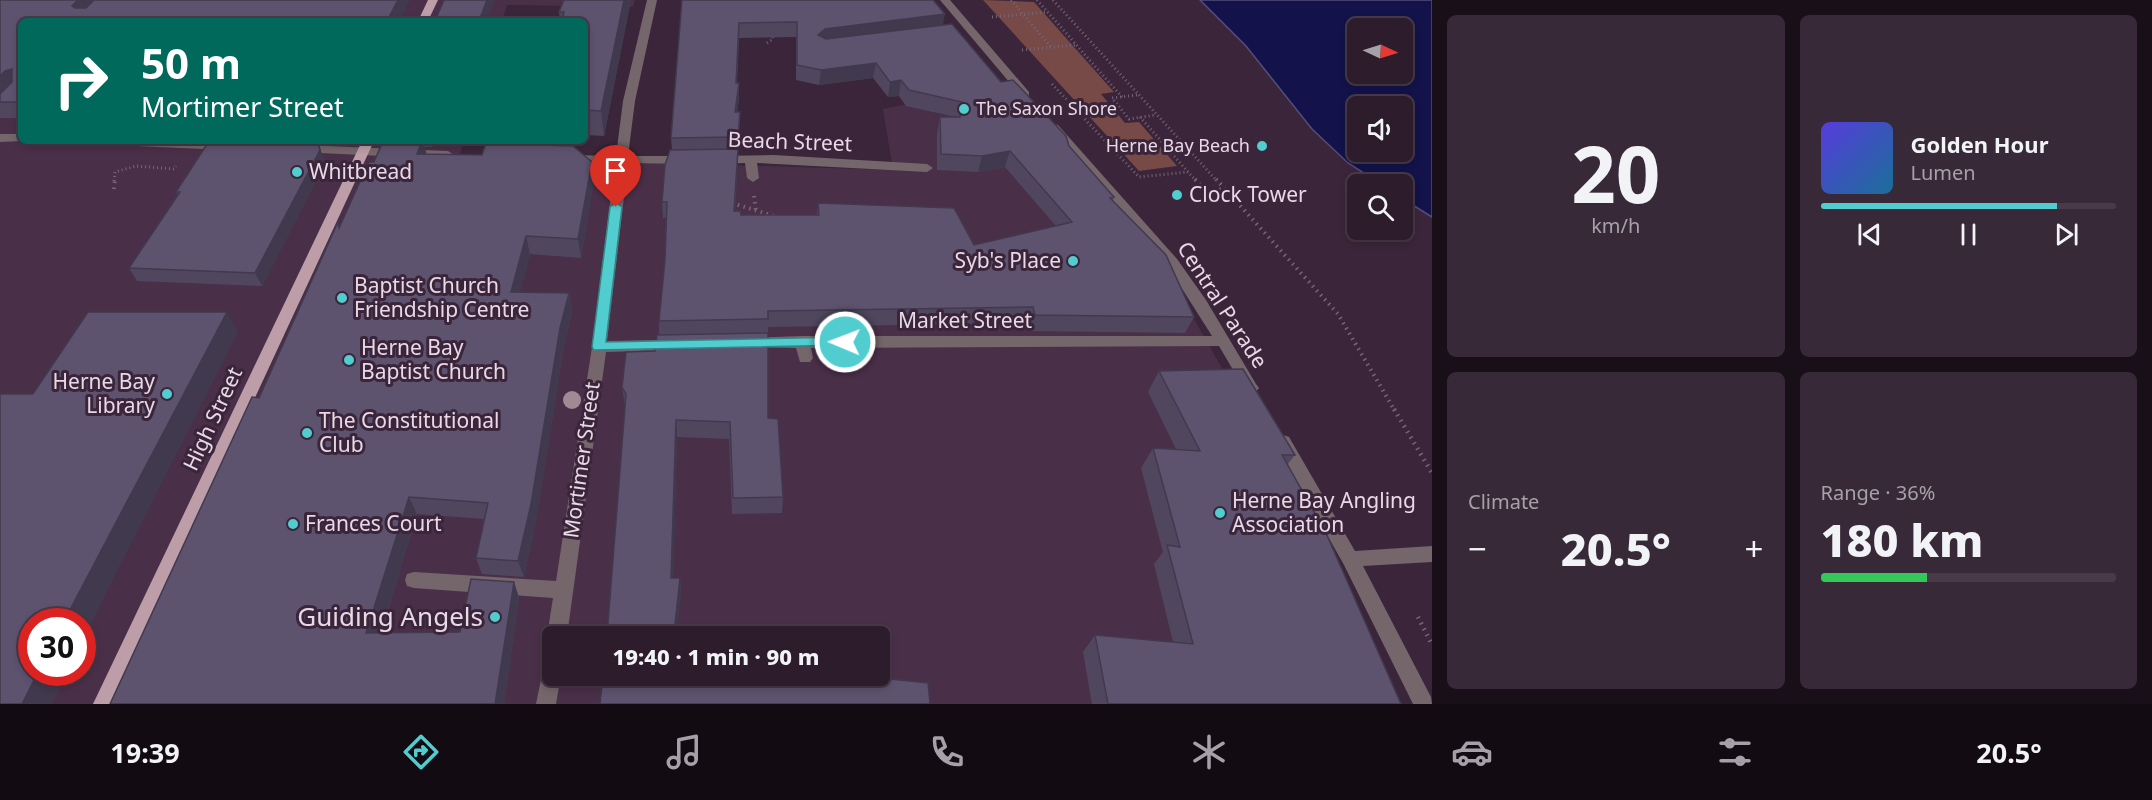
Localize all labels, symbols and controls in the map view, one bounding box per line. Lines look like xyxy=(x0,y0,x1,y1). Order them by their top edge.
north arrow xyxy=(1347,18,1413,84)
map controls xyxy=(1347,18,1413,240)
text: 50 m xyxy=(141,34,241,91)
icon: right xyxy=(42,42,120,120)
text: Mortimer Street xyxy=(141,88,344,125)
place label: The Saxon Shore xyxy=(976,96,1117,120)
button: sound xyxy=(1347,96,1413,162)
marker: The Saxon Shore xyxy=(957,102,971,116)
text: 20 xyxy=(1571,120,1660,226)
street label: Beach Street xyxy=(727,125,853,157)
text: Golden Hour xyxy=(1911,129,2049,159)
place label: Herne Bay Beach xyxy=(1106,133,1250,157)
marker: Herne Bay Beach xyxy=(1255,139,1269,153)
pin xyxy=(590,145,641,207)
icon: arrive xyxy=(599,154,632,187)
place label: Whitbread xyxy=(309,157,412,185)
text: Lumen xyxy=(1911,159,1976,186)
marker: Whitbread xyxy=(290,165,304,179)
button: search xyxy=(1347,174,1413,240)
place label: Clock Tower xyxy=(1189,180,1307,208)
marker: Clock Tower xyxy=(1170,188,1184,202)
text: km/h xyxy=(1591,212,1640,239)
icon: previous xyxy=(1853,218,1886,251)
icon: pause xyxy=(1952,218,1985,251)
icon: next xyxy=(2050,218,2083,251)
street label: Central Parade xyxy=(1171,236,1274,373)
place label: Syb's Place xyxy=(955,246,1061,274)
marker: Syb's Place xyxy=(1066,254,1080,268)
place label: Baptist Church Friendship Centre xyxy=(354,271,529,323)
marker: Baptist Church Friendship Centre xyxy=(335,291,349,305)
street label: Market Street xyxy=(898,306,1033,334)
position arrow xyxy=(813,310,877,374)
place label: Herne Bay Baptist Church xyxy=(361,333,506,385)
marker: Herne Bay Baptist Church xyxy=(342,353,356,367)
street label: High Street xyxy=(176,362,248,475)
place label: Herne Bay Library xyxy=(52,367,155,419)
street label: Mortimer Street xyxy=(556,379,606,540)
marker: Herne Bay Library xyxy=(160,387,174,401)
place label: The Constitutional Club xyxy=(319,406,499,458)
marker: The Constitutional Club xyxy=(300,426,314,440)
text: Range · 36% xyxy=(1821,479,1935,506)
place label: Herne Bay Angling Association xyxy=(1232,486,1416,538)
text: Climate xyxy=(1468,488,1539,515)
marker: Herne Bay Angling Association xyxy=(1213,506,1227,520)
place label: Frances Court xyxy=(305,509,442,537)
text: 180 km xyxy=(1821,509,1983,570)
marker: Frances Court xyxy=(286,517,300,531)
text: 20.5° xyxy=(1561,518,1671,579)
text: − xyxy=(1468,526,1487,571)
text: + xyxy=(1745,526,1763,571)
place label: Guiding Angels xyxy=(297,598,483,634)
speed limit sign: 30 xyxy=(18,608,96,686)
marker: Guiding Angels xyxy=(488,610,502,624)
text: 19:40 · 1 min · 90 m xyxy=(613,641,819,671)
icon: directions xyxy=(400,731,442,773)
icon: music xyxy=(663,731,705,773)
icon: phone xyxy=(926,731,968,773)
icon: climate xyxy=(1188,731,1230,773)
icon: car xyxy=(1451,731,1493,773)
icon: filters xyxy=(1714,731,1756,773)
text: 19:39 xyxy=(110,734,180,771)
text: 20.5° xyxy=(1976,734,2042,771)

